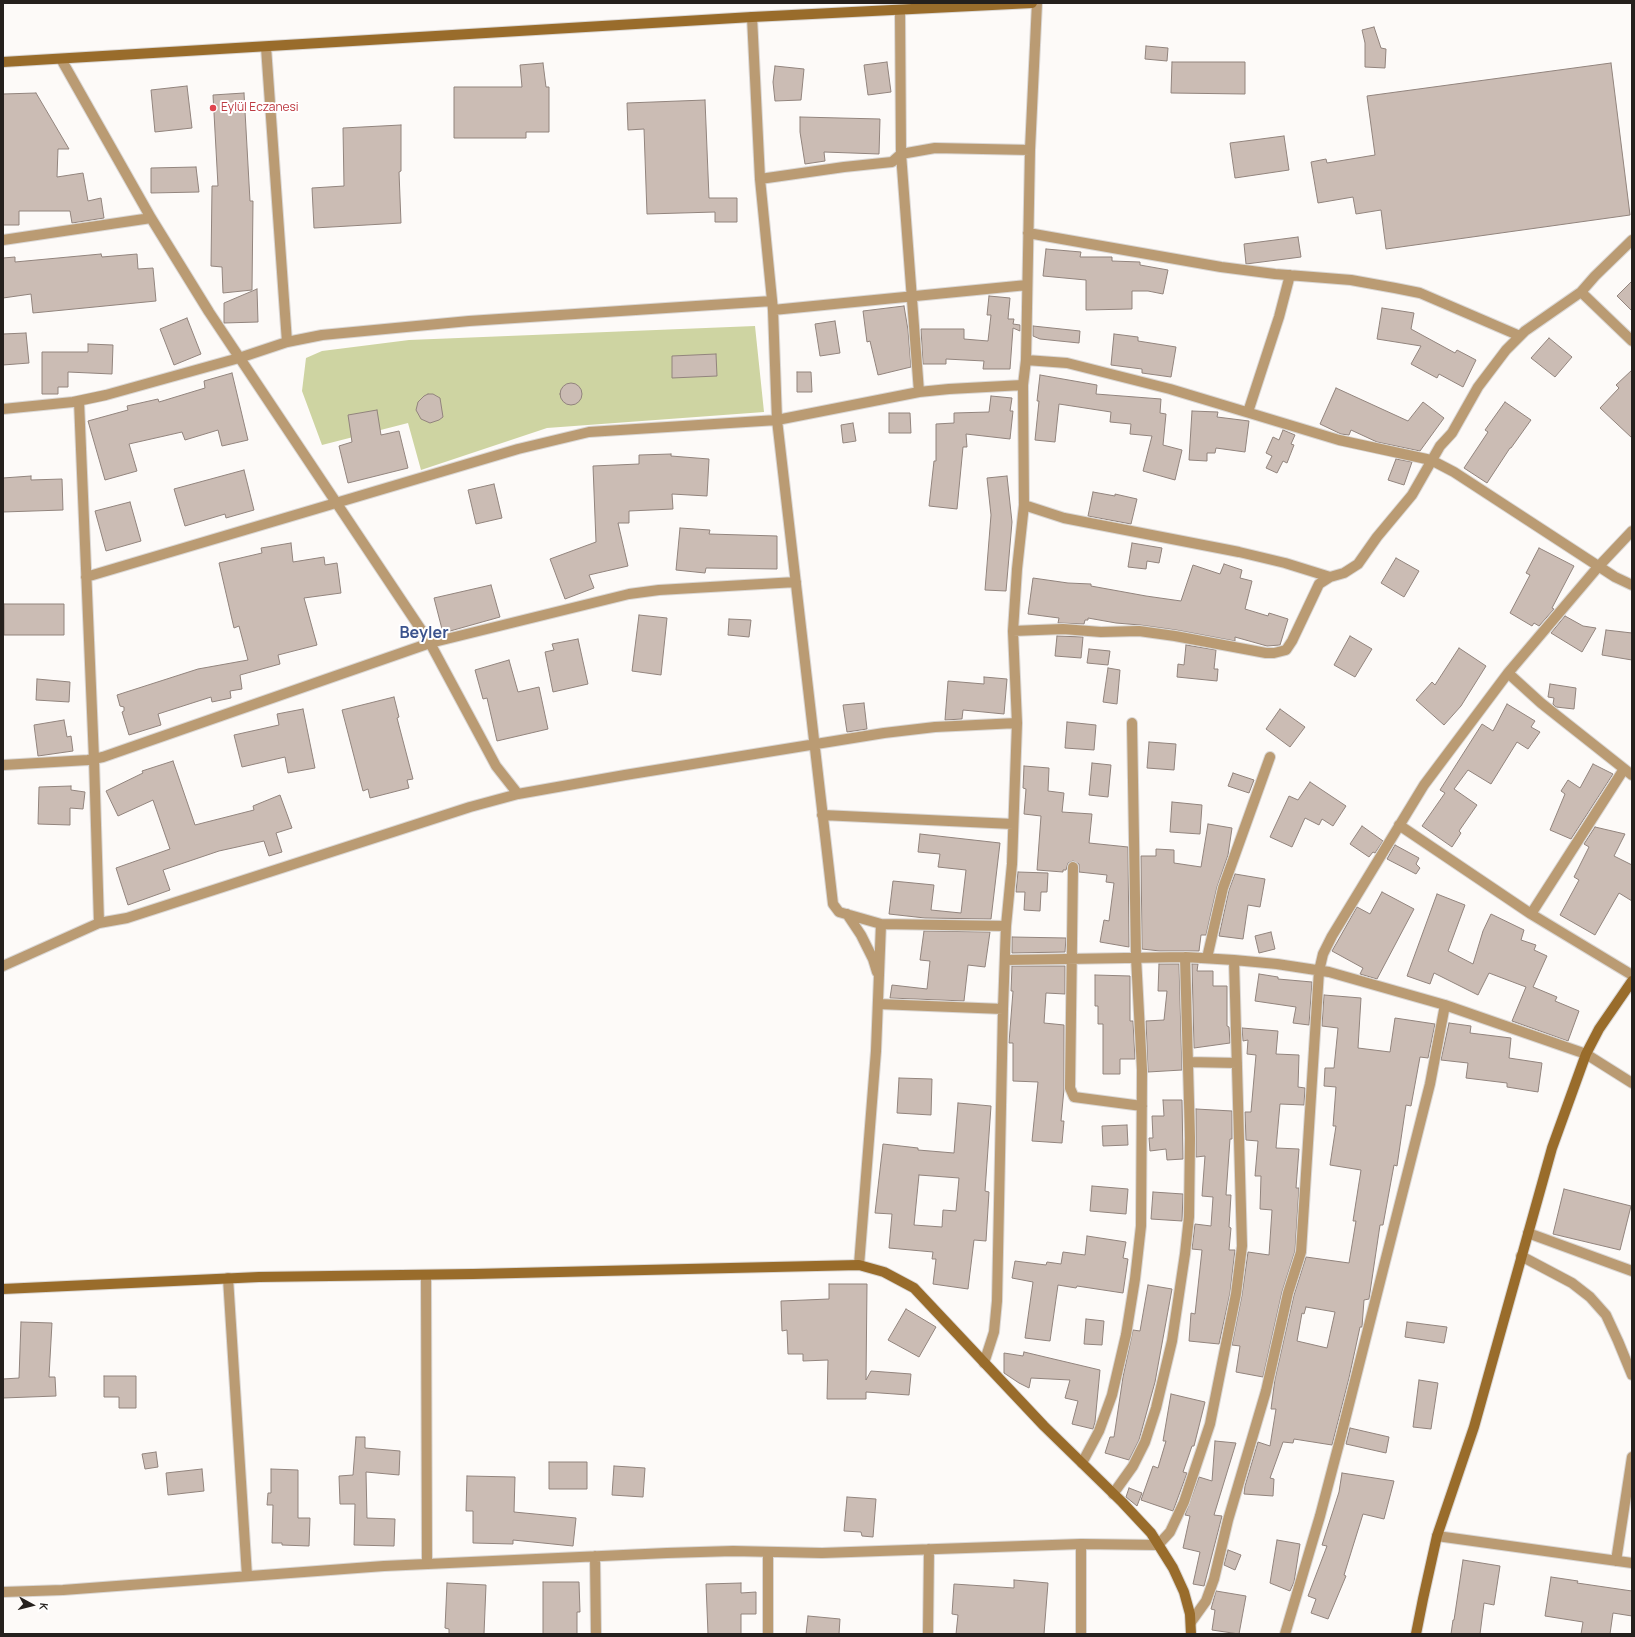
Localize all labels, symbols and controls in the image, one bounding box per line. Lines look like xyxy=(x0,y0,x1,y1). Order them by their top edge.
place label: Eylül Eczanesi xyxy=(221,101,299,115)
marker: Eylül Eczanesi xyxy=(208,103,218,113)
district label: Beyler xyxy=(399,624,449,644)
north arrow xyxy=(12,1585,52,1625)
text: K xyxy=(37,1602,52,1611)

